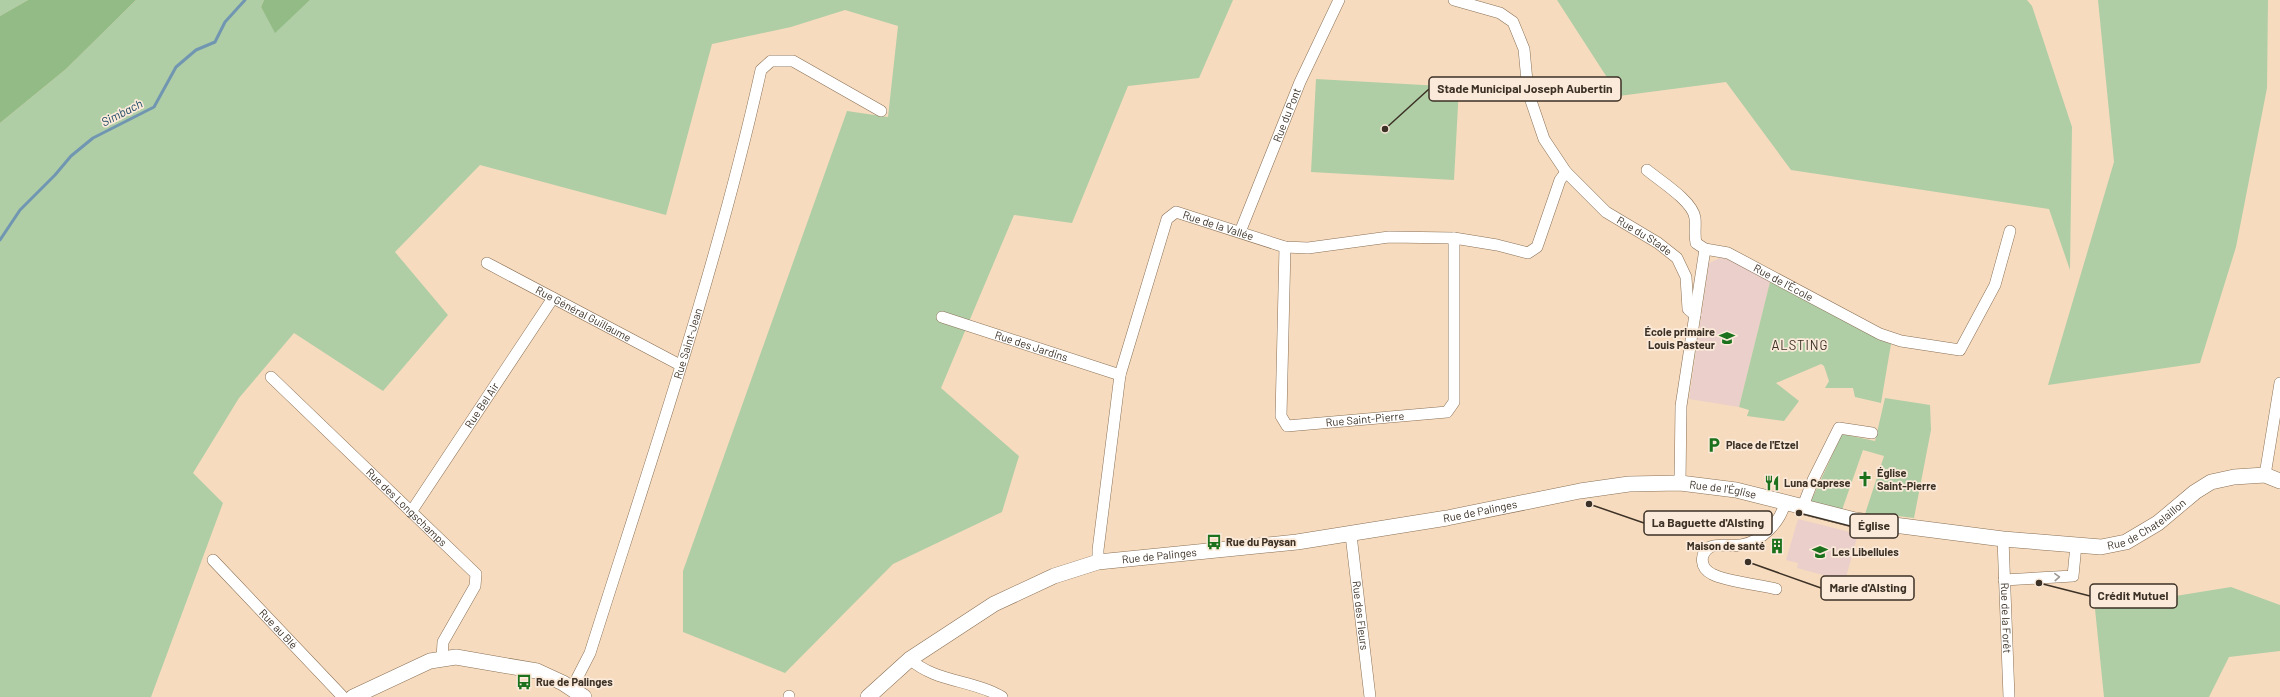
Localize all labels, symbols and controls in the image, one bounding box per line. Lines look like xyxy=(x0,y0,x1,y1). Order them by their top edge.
callout: Stade Municipal Joseph Aubertin xyxy=(1429,77,1621,101)
text: Stade Municipal Joseph Aubertin xyxy=(1437,81,1613,95)
street label: Rue du Pont xyxy=(1270,86,1303,144)
water label: Simbach xyxy=(99,96,145,128)
street label: Rue de la Vallée xyxy=(1181,208,1255,243)
street label: Rue du Stade xyxy=(1615,213,1675,258)
street label: Rue de l'École xyxy=(1752,261,1816,303)
street label: Rue Général Guillaume xyxy=(534,283,634,344)
street label: Rue Saint-Jean xyxy=(671,306,704,380)
place label: École primaire Louis Pasteur xyxy=(1645,325,1716,351)
street label: Rue des Jardins xyxy=(993,328,1070,364)
school or university icon: École primaire Louis Pasteur xyxy=(1718,329,1736,347)
district label: ALSTING xyxy=(1771,337,1829,353)
street label: Rue Bel Air xyxy=(462,380,501,430)
street label: Rue Saint-Pierre xyxy=(1325,409,1405,429)
parking icon: Place de l'Etzel xyxy=(1705,436,1723,454)
place label: Place de l'Etzel xyxy=(1726,438,1799,451)
street label: Rue des Longschamps xyxy=(364,465,450,549)
place label: Église Saint-Pierre xyxy=(1877,466,1936,492)
church icon: Église Saint-Pierre xyxy=(1856,470,1874,488)
restaurant icon: Luna Caprese xyxy=(1763,474,1781,492)
place label: Luna Caprese xyxy=(1784,476,1851,489)
street label: Rue de l'Église xyxy=(1689,477,1758,501)
street label: Rue de Chatelaillon xyxy=(2106,496,2188,552)
street label: Rue de Palinges xyxy=(1442,497,1518,525)
callout: La Baguette d'Alsting xyxy=(1644,511,1772,535)
callout: Église xyxy=(1850,514,1898,538)
text: La Baguette d'Alsting xyxy=(1652,515,1765,529)
text: Église xyxy=(1858,518,1891,532)
bus stop icon: Rue du Paysan xyxy=(1205,533,1223,551)
place label: Rue du Paysan xyxy=(1226,535,1296,548)
building icon: Maison de santé xyxy=(1768,537,1786,555)
place label: Maison de santé xyxy=(1687,539,1765,552)
school or university icon: Les Libellules xyxy=(1811,543,1829,561)
street label: Rue de Palinges xyxy=(1121,545,1197,566)
place label: Les Libellules xyxy=(1832,545,1899,558)
one-way arrow xyxy=(2054,572,2060,581)
callout: Marie d'Alsting xyxy=(1821,576,1914,600)
street label: Rue des Fleurs xyxy=(1350,580,1371,651)
text: Marie d'Alsting xyxy=(1829,580,1907,594)
street label: Rue de la Forêt xyxy=(1999,582,2014,654)
callout: Crédit Mutuel xyxy=(2090,584,2177,608)
text: Crédit Mutuel xyxy=(2098,588,2168,602)
street label: Rue au Blé xyxy=(257,606,301,651)
bus stop icon: Rue de Palinges xyxy=(515,673,533,691)
place label: Rue de Palinges xyxy=(536,675,613,688)

